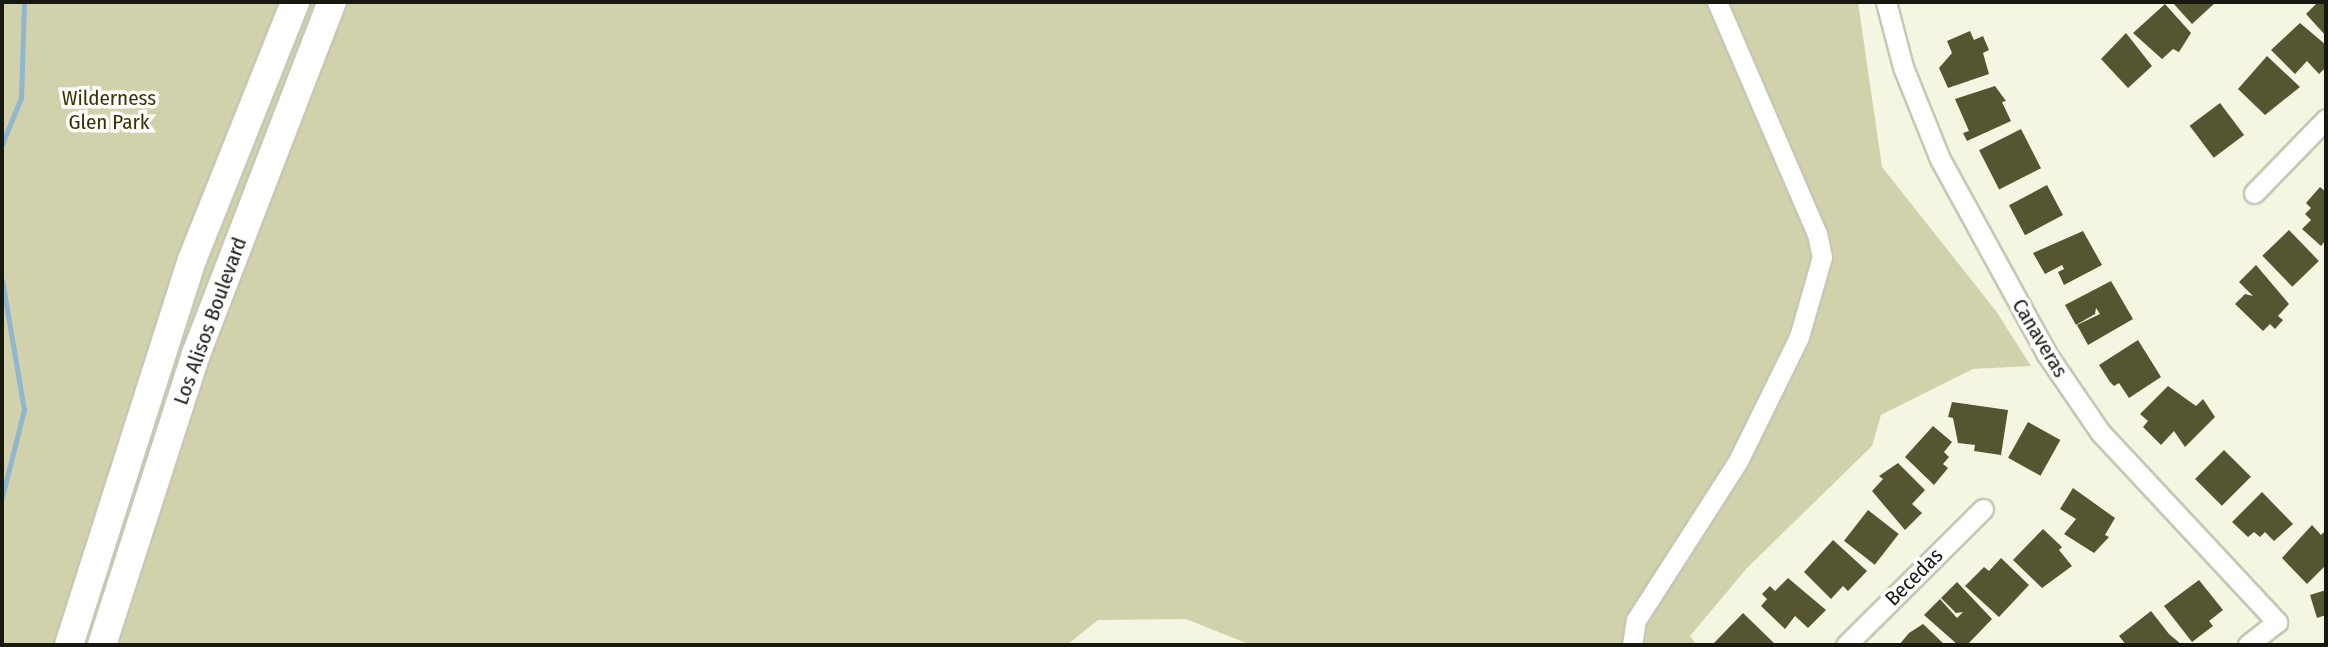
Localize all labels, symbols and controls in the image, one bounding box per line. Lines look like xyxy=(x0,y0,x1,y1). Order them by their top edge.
park label: Wilderness Glen Park xyxy=(62,85,156,135)
street label: Los Alisos Boulevard xyxy=(168,234,252,408)
street label: Canaveras xyxy=(2007,294,2073,382)
street label: Becedas xyxy=(1880,543,1948,611)

